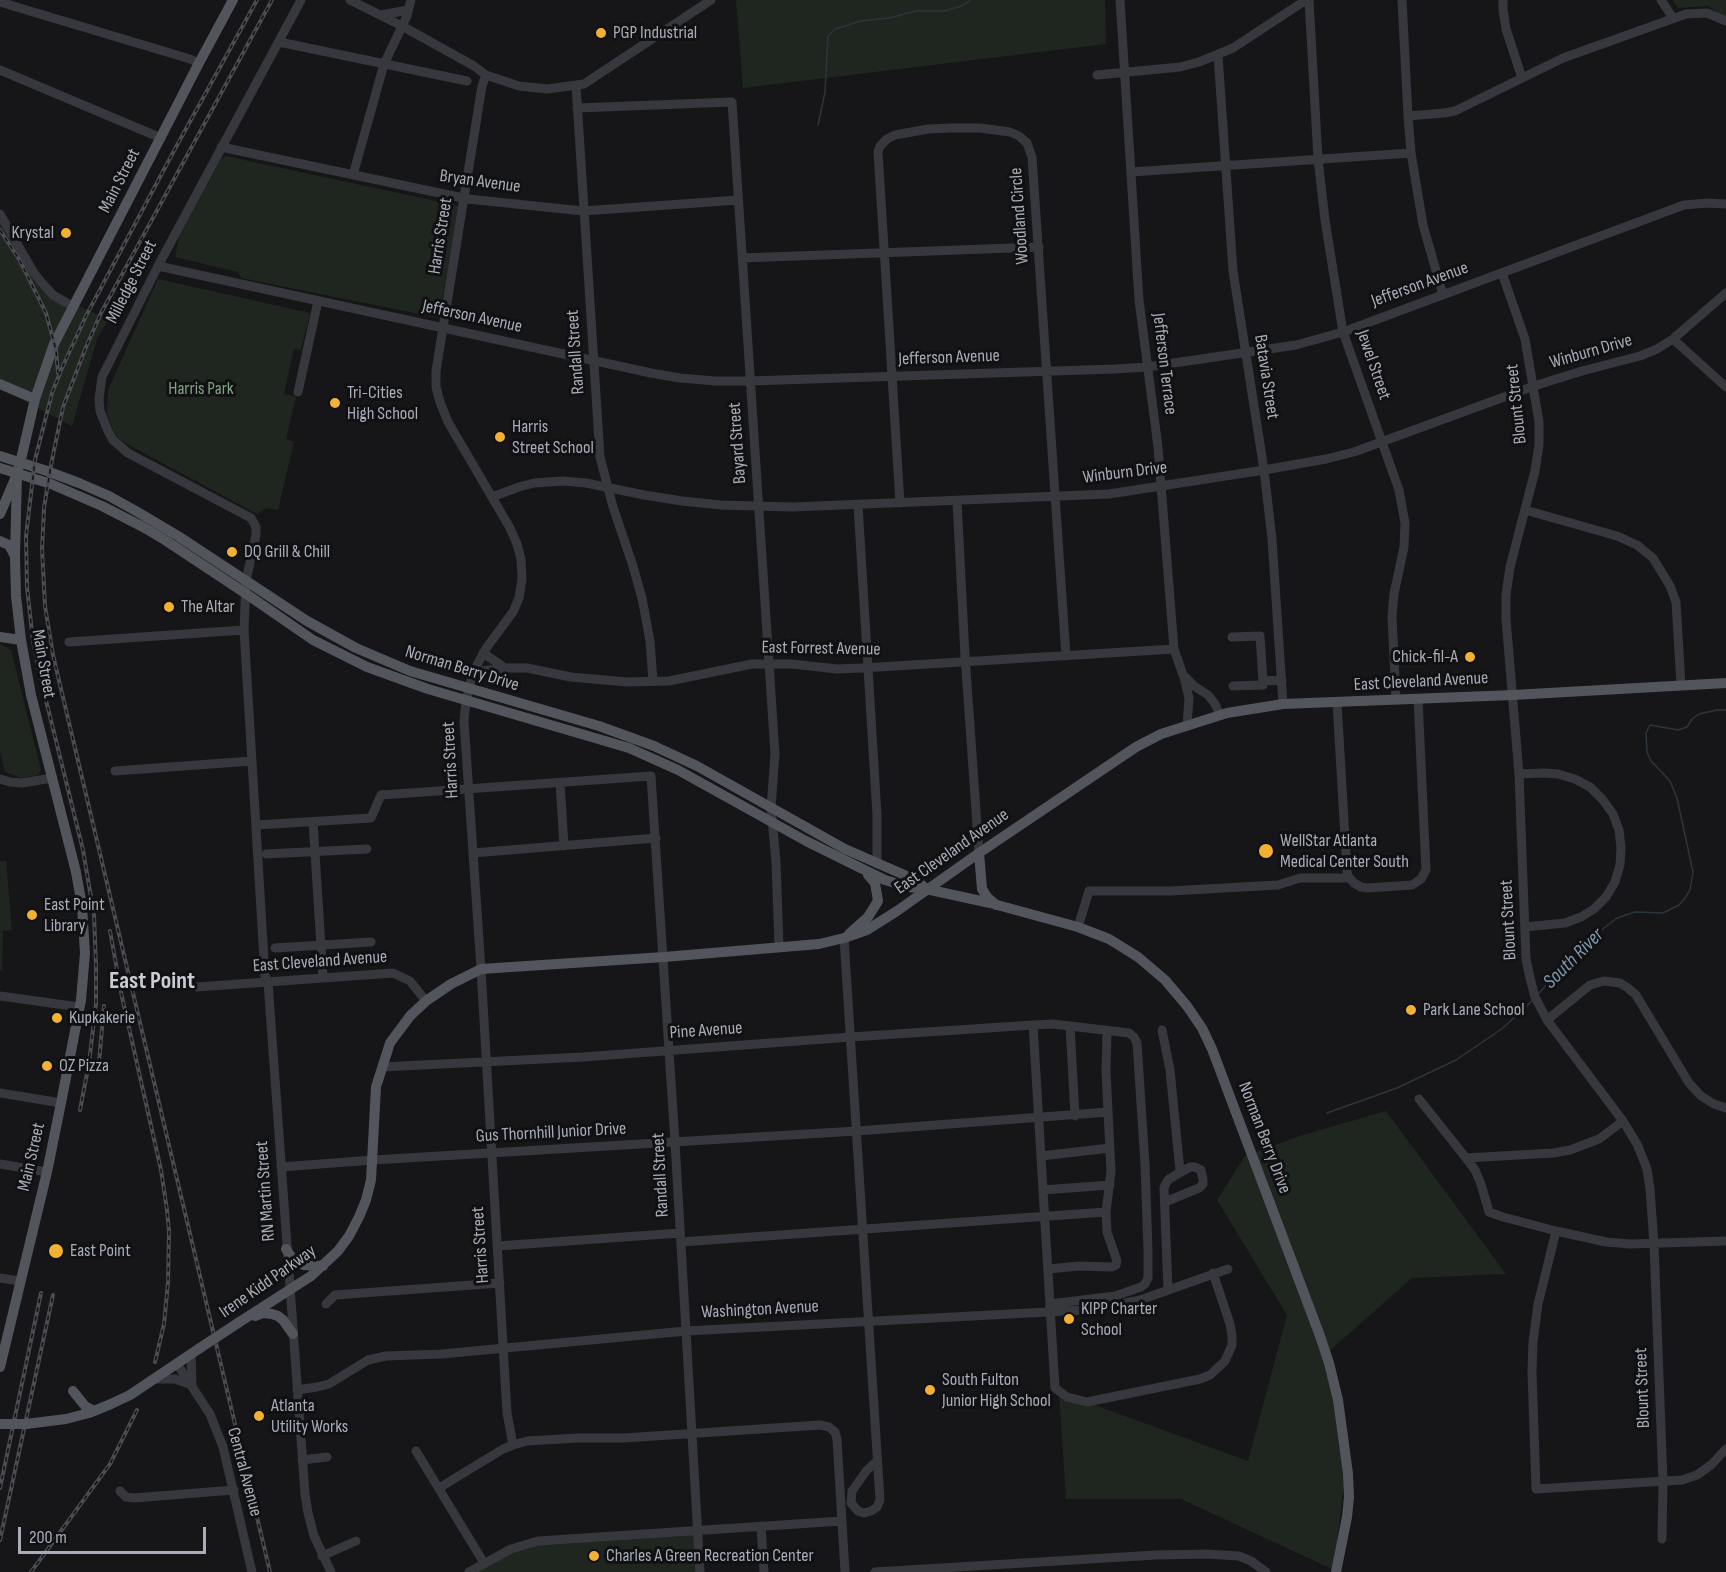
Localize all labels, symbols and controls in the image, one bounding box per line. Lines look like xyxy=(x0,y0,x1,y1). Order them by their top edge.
place label: PGP Industrial xyxy=(613,22,697,44)
marker: PGP Industrial xyxy=(594,26,608,40)
street label: Main Street xyxy=(95,145,145,217)
street label: Bryan Avenue xyxy=(438,166,522,198)
street label: Woodland Circle xyxy=(1006,167,1034,265)
street label: Harris Street xyxy=(424,196,458,276)
place label: Krystal xyxy=(12,222,54,244)
marker: Krystal xyxy=(59,226,73,240)
street label: Milledge Street xyxy=(102,237,162,327)
street label: Jefferson Avenue xyxy=(1369,257,1471,313)
street label: Jefferson Avenue xyxy=(420,296,524,338)
street label: Randall Street xyxy=(562,309,590,395)
street label: Jefferson Terrace xyxy=(1147,312,1181,416)
street label: Jewel Street xyxy=(1351,327,1395,403)
street label: Winburn Drive xyxy=(1547,330,1635,374)
street label: Batavia Street xyxy=(1249,333,1283,421)
street label: Jefferson Avenue xyxy=(898,345,1000,371)
street label: Blount Street xyxy=(1502,363,1532,445)
park label: Harris Park xyxy=(168,378,234,400)
place label: Tri-Cities High School xyxy=(347,382,418,424)
marker: Tri-Cities High School xyxy=(328,396,342,410)
street label: Bayard Street xyxy=(724,401,752,485)
place label: Harris Street School xyxy=(512,416,594,458)
marker: Harris Street School xyxy=(493,430,507,444)
street label: Winburn Drive xyxy=(1082,457,1168,489)
place label: DQ Grill & Chill xyxy=(244,541,330,563)
marker: DQ Grill & Chill xyxy=(225,545,239,559)
place label: The Altar xyxy=(181,596,235,618)
marker: The Altar xyxy=(162,600,176,614)
street label: Main Street xyxy=(26,628,60,700)
street label: East Forrest Avenue xyxy=(761,637,881,661)
street label: Norman Berry Drive xyxy=(403,641,521,697)
place label: Chick-fil-A xyxy=(1392,646,1458,668)
marker: Chick-fil-A xyxy=(1463,650,1477,664)
street label: East Cleveland Avenue xyxy=(1353,668,1489,696)
street label: Harris Street xyxy=(438,721,464,799)
street label: East Cleveland Avenue xyxy=(891,805,1013,899)
place label: WellStar Atlanta Medical Center South xyxy=(1280,830,1409,872)
marker: WellStar Atlanta Medical Center South xyxy=(1257,842,1275,860)
street label: Blount Street xyxy=(1496,879,1522,961)
place label: East Point Library xyxy=(44,894,105,936)
marker: East Point Library xyxy=(25,908,39,922)
water label: South River xyxy=(1539,924,1609,994)
street label: East Cleveland Avenue xyxy=(252,947,388,977)
district label: East Point xyxy=(109,968,195,996)
place label: Park Lane School xyxy=(1423,999,1524,1021)
marker: Park Lane School xyxy=(1404,1003,1418,1017)
place label: Kupkakerie xyxy=(69,1007,135,1029)
marker: Kupkakerie xyxy=(50,1011,64,1025)
street label: Pine Avenue xyxy=(669,1018,743,1044)
place label: OZ Pizza xyxy=(59,1055,109,1077)
marker: OZ Pizza xyxy=(40,1059,54,1073)
street label: Norman Berry Drive xyxy=(1233,1079,1295,1197)
street label: Gus Thornhill Junior Drive xyxy=(475,1118,627,1148)
street label: Main Street xyxy=(14,1121,50,1193)
street label: Randall Street xyxy=(648,1132,674,1218)
street label: RN Martin Street xyxy=(252,1140,280,1242)
street label: Harris Street xyxy=(468,1206,494,1284)
place label: East Point xyxy=(70,1240,131,1262)
street label: Irene Kidd Parkway xyxy=(216,1241,320,1323)
marker: East Point xyxy=(47,1242,65,1260)
street label: Washington Avenue xyxy=(701,1296,819,1324)
place label: KIPP Charter School xyxy=(1081,1298,1157,1340)
marker: KIPP Charter School xyxy=(1062,1312,1076,1326)
street label: Blount Street xyxy=(1631,1347,1655,1429)
place label: South Fulton Junior High School xyxy=(942,1369,1051,1412)
marker: South Fulton Junior High School xyxy=(923,1383,937,1397)
place label: Atlanta Utility Works xyxy=(271,1395,348,1438)
marker: Atlanta Utility Works xyxy=(252,1409,266,1423)
street label: Central Avenue xyxy=(222,1425,266,1519)
scale bar xyxy=(21,1515,208,1553)
text: 200 m xyxy=(29,1527,67,1548)
place label: Charles A Green Recreation Center xyxy=(606,1545,814,1567)
marker: Charles A Green Recreation Center xyxy=(587,1549,601,1563)

